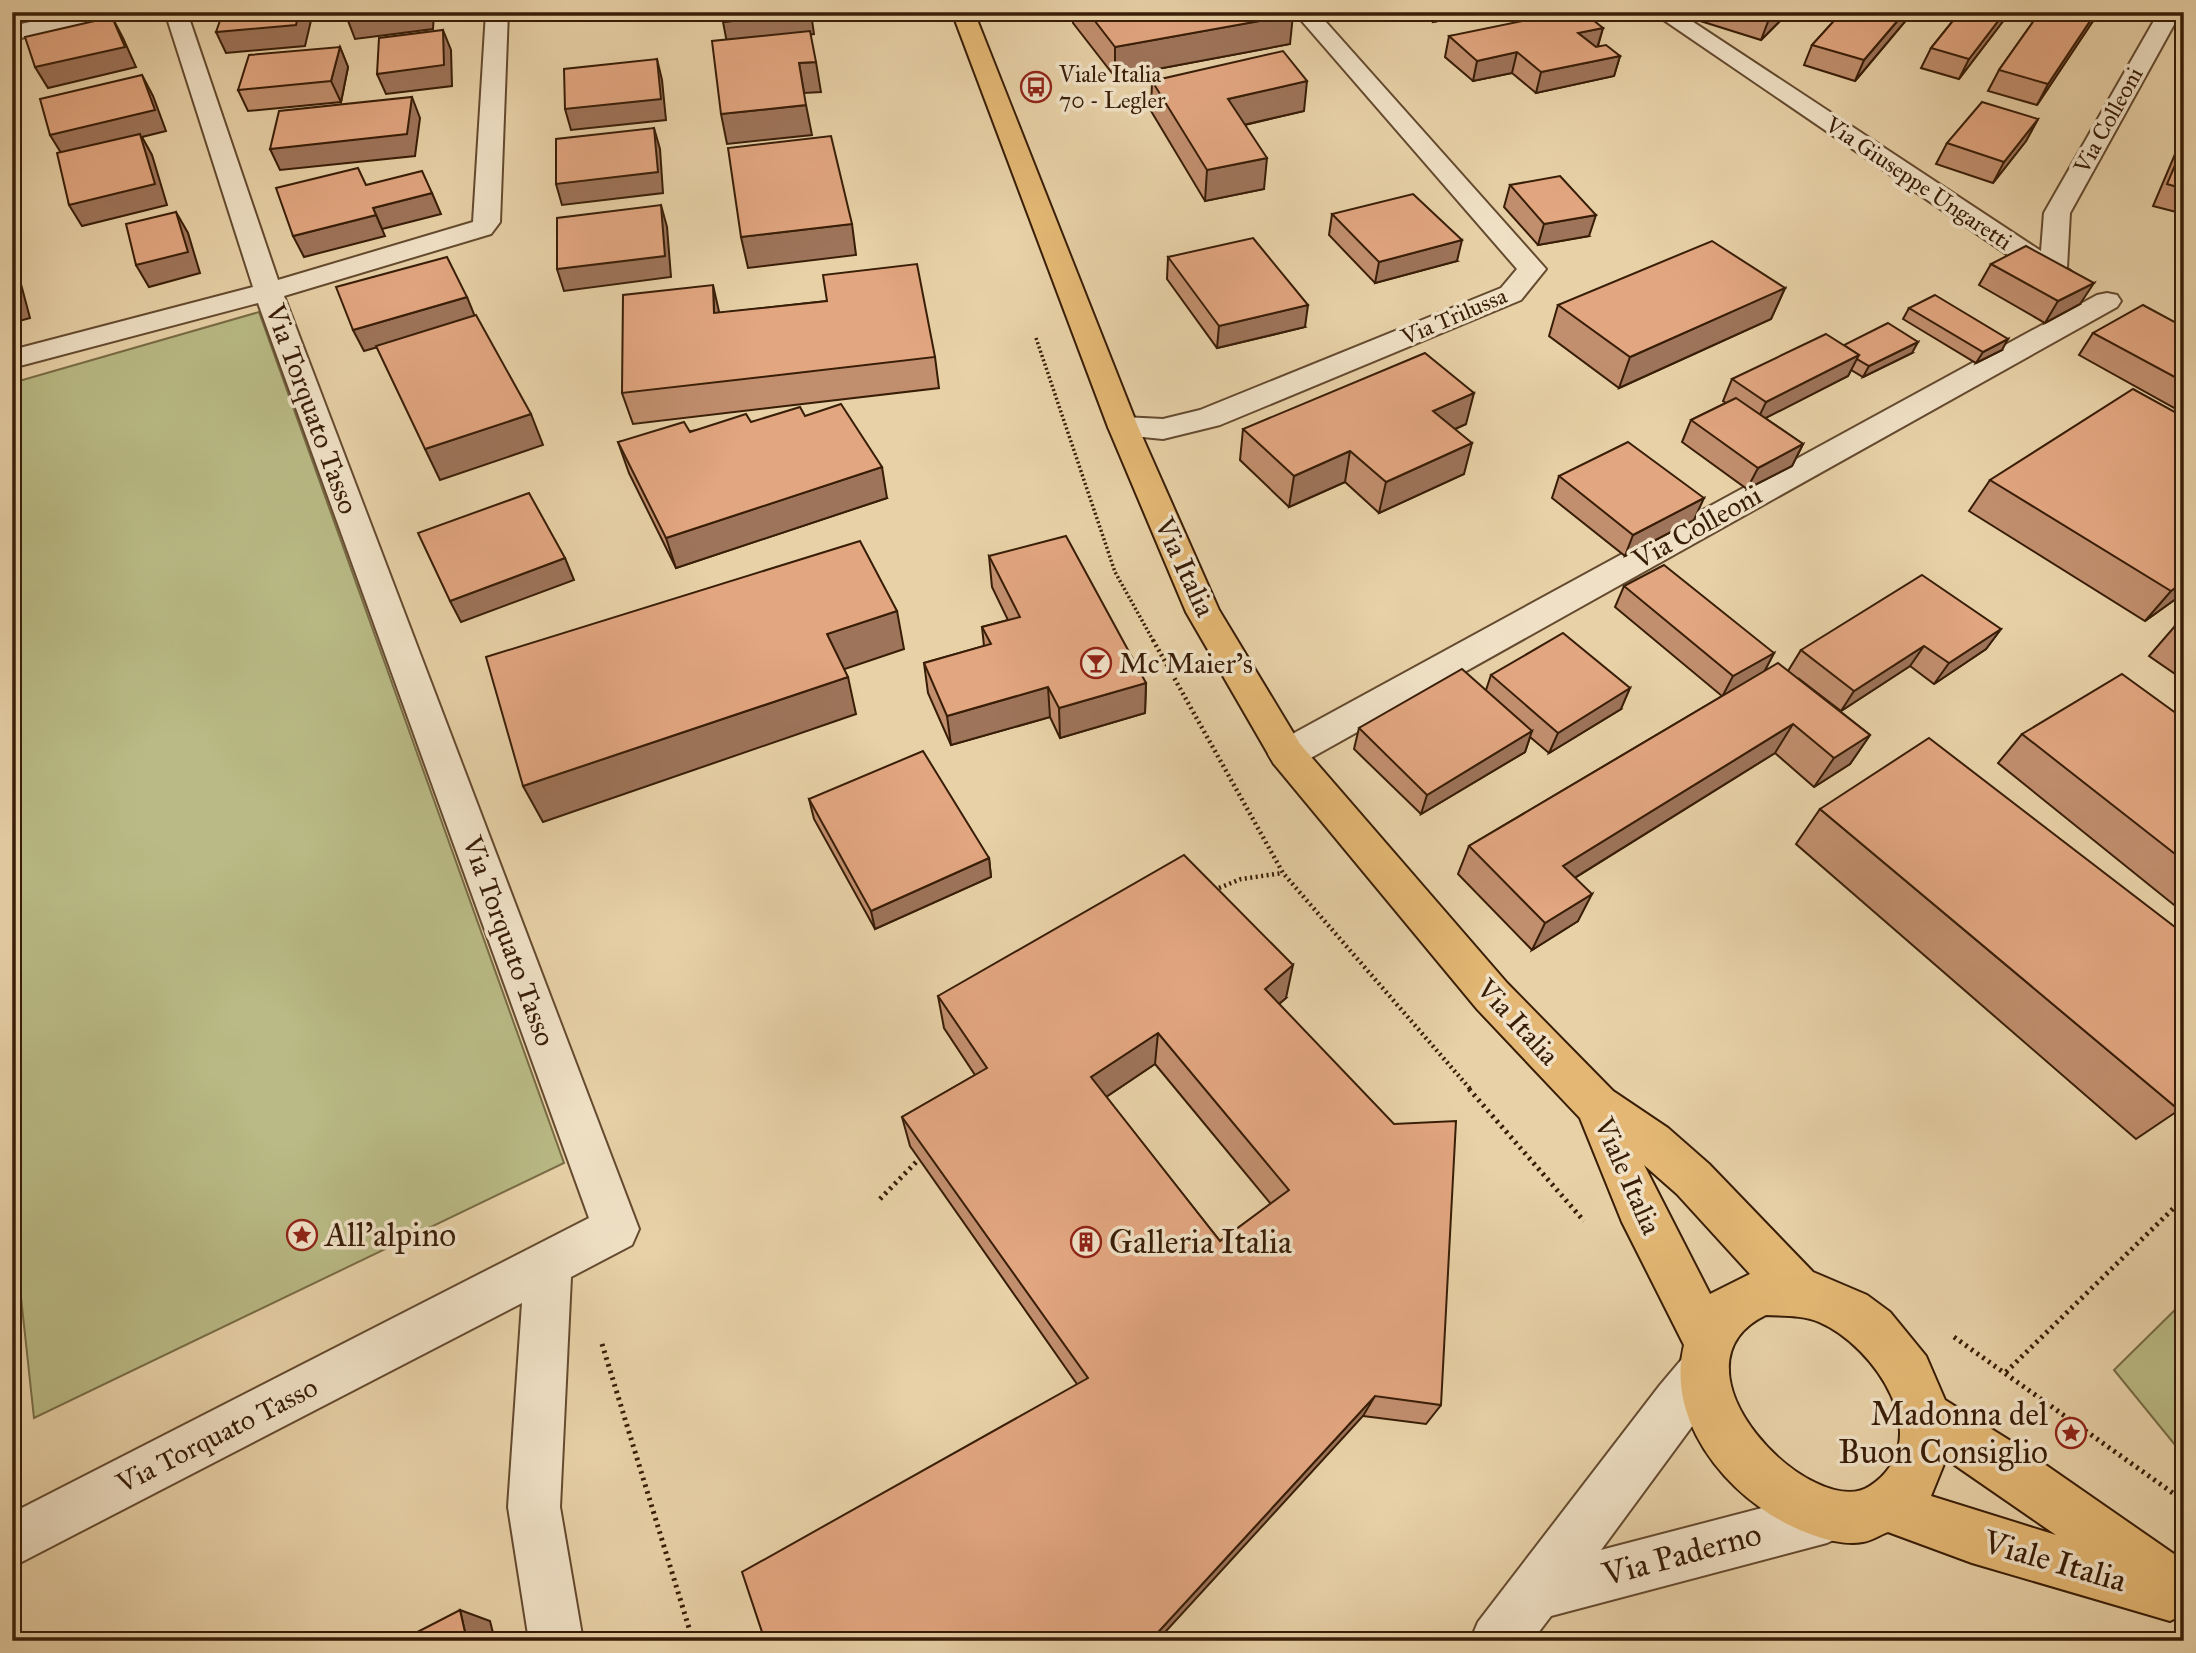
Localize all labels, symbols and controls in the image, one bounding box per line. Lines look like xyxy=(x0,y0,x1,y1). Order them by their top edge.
place label: Viale Italia 70 - Legler xyxy=(1058,60,1166,115)
street label: Via Colleoni xyxy=(2067,62,2149,179)
bus stop icon: Viale Italia 70 - Legler xyxy=(1019,70,1053,104)
street label: Via Giuseppe Ungaretti xyxy=(1819,110,2018,257)
street label: Via Trilussa xyxy=(1396,281,1511,351)
street label: Via Torquato Tasso xyxy=(257,298,366,519)
street label: Via Colleoni xyxy=(1625,477,1768,577)
street label: Via Italia xyxy=(1146,511,1223,622)
bar icon: Mc Maier's xyxy=(1079,646,1113,680)
place label: Mc Maier's xyxy=(1119,646,1253,681)
street label: Via Torquato Tasso xyxy=(454,830,563,1051)
street label: Via Italia xyxy=(1469,971,1567,1073)
street label: Viale Italia xyxy=(1586,1111,1669,1240)
place label: All'alpino xyxy=(323,1215,456,1255)
place icon: All'alpino xyxy=(285,1218,319,1252)
place label: Galleria Italia xyxy=(1109,1222,1292,1262)
building icon: Galleria Italia xyxy=(1069,1225,1103,1259)
street label: Via Torquato Tasso xyxy=(110,1369,323,1501)
place label: Madonna del Buon Consiglio xyxy=(1838,1394,2048,1472)
place icon: Madonna del Buon Consiglio xyxy=(2054,1416,2088,1450)
street label: Via Paderno xyxy=(1597,1514,1766,1595)
street label: Viale Italia xyxy=(1978,1521,2131,1600)

